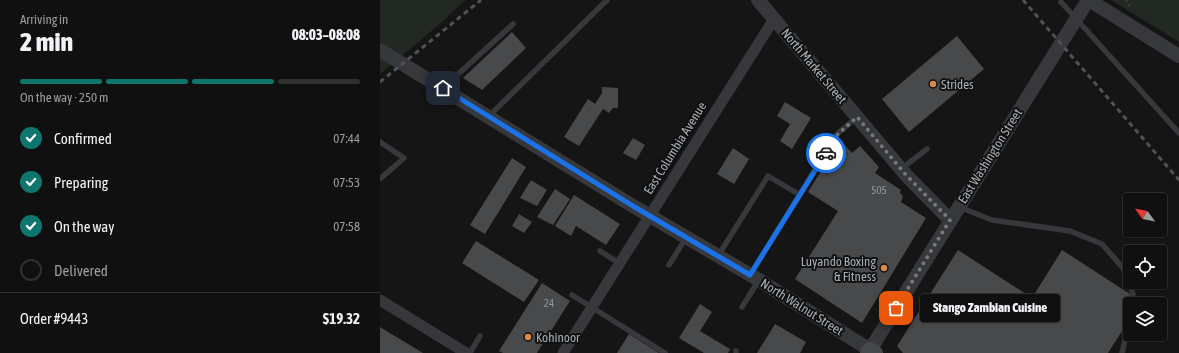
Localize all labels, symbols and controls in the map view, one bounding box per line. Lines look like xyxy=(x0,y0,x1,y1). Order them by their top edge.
text: Arriving in xyxy=(20,12,68,27)
street label: North Market Street xyxy=(778,25,850,107)
text: 08:03–08:08 xyxy=(292,26,360,43)
text: 2 min xyxy=(20,27,73,57)
pin xyxy=(426,71,460,105)
icon: home xyxy=(432,77,454,99)
place label: Strides xyxy=(941,77,974,92)
marker: Strides xyxy=(928,79,938,89)
text: On the way · 250 m xyxy=(20,90,108,105)
street label: East Columbia Avenue xyxy=(641,99,709,197)
street label: East Washington Street xyxy=(955,106,1025,206)
icon: check xyxy=(20,127,42,149)
text: Confirmed xyxy=(54,130,112,147)
text: 07:44 xyxy=(333,131,360,146)
courier xyxy=(806,133,846,173)
icon: car xyxy=(815,142,837,164)
icon: check xyxy=(20,171,42,193)
text: Preparing xyxy=(54,174,108,191)
text: 07:53 xyxy=(333,175,360,190)
house number: 505 xyxy=(871,184,887,196)
north arrow xyxy=(1123,193,1167,237)
map controls xyxy=(1123,193,1167,341)
icon: check xyxy=(20,215,42,237)
text: On the way xyxy=(54,218,115,235)
text: 07:58 xyxy=(333,219,360,234)
button: locate xyxy=(1123,245,1167,289)
place label: Luyando Boxing & Fitness xyxy=(801,254,876,284)
text: Delivered xyxy=(54,262,108,279)
marker: Luyando Boxing & Fitness xyxy=(879,263,889,273)
street label: North Walnut Street xyxy=(758,276,846,339)
pin xyxy=(879,291,913,325)
callout: Stango Zambian Cuisine xyxy=(920,294,1060,322)
house number: 24 xyxy=(544,297,554,309)
icon: bag xyxy=(885,297,907,319)
button: layers xyxy=(1123,297,1167,341)
text: Stango Zambian Cuisine xyxy=(933,300,1047,315)
text: Order #9443 xyxy=(20,310,88,327)
text: $19.32 xyxy=(323,310,360,327)
place label: Kohinoor xyxy=(536,330,580,345)
marker: Kohinoor xyxy=(523,332,533,342)

